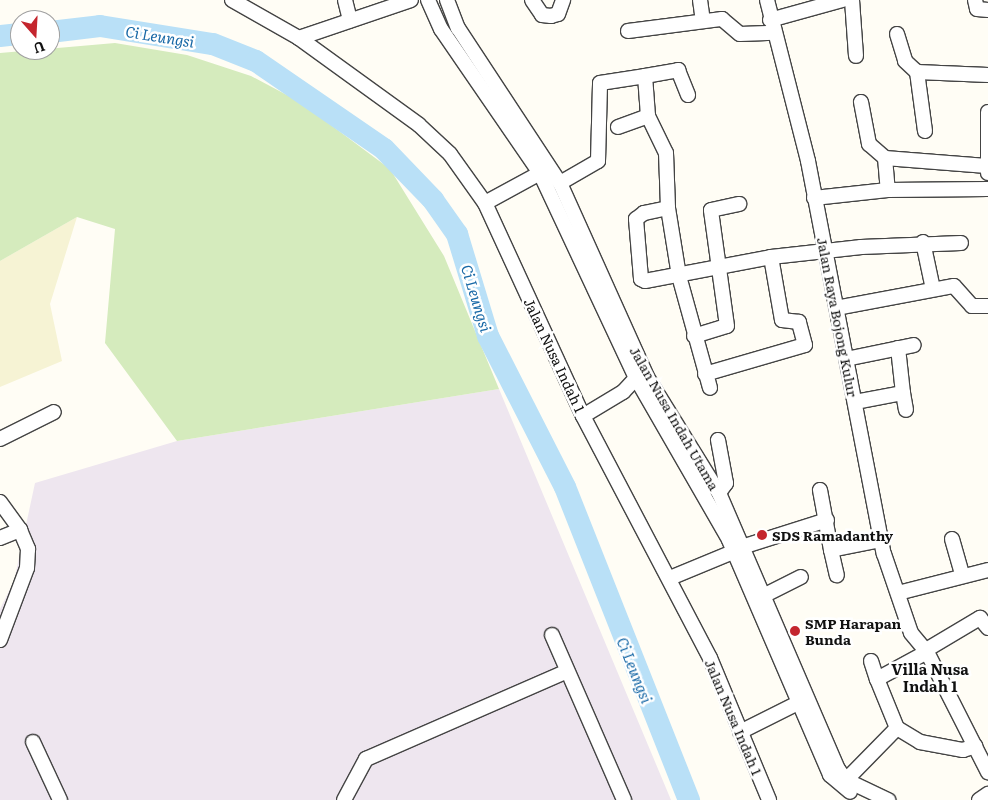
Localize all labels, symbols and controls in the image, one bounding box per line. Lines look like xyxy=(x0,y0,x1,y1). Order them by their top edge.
north arrow xyxy=(10,10,60,60)
water label: Ci Leungsi xyxy=(124,22,196,50)
text: U xyxy=(31,37,48,59)
street label: Jalan Raya Bojong Kulur xyxy=(814,236,862,398)
water label: Ci Leungsi xyxy=(458,262,496,334)
street label: Jalan Nusa Indah 1 xyxy=(521,295,589,415)
street label: Jalan Nusa Indah Utama xyxy=(627,343,723,493)
place label: SDS Ramadanthy xyxy=(772,527,893,543)
marker: SDS Ramadanthy xyxy=(756,529,768,541)
place label: SMP Harapan Bunda xyxy=(805,615,901,648)
marker: SMP Harapan Bunda xyxy=(789,625,801,637)
water label: Ci Leungsi xyxy=(614,634,656,706)
street label: Jalan Nusa Indah 1 xyxy=(702,656,766,778)
district label: Villa Nusa Indah 1 xyxy=(891,659,969,694)

